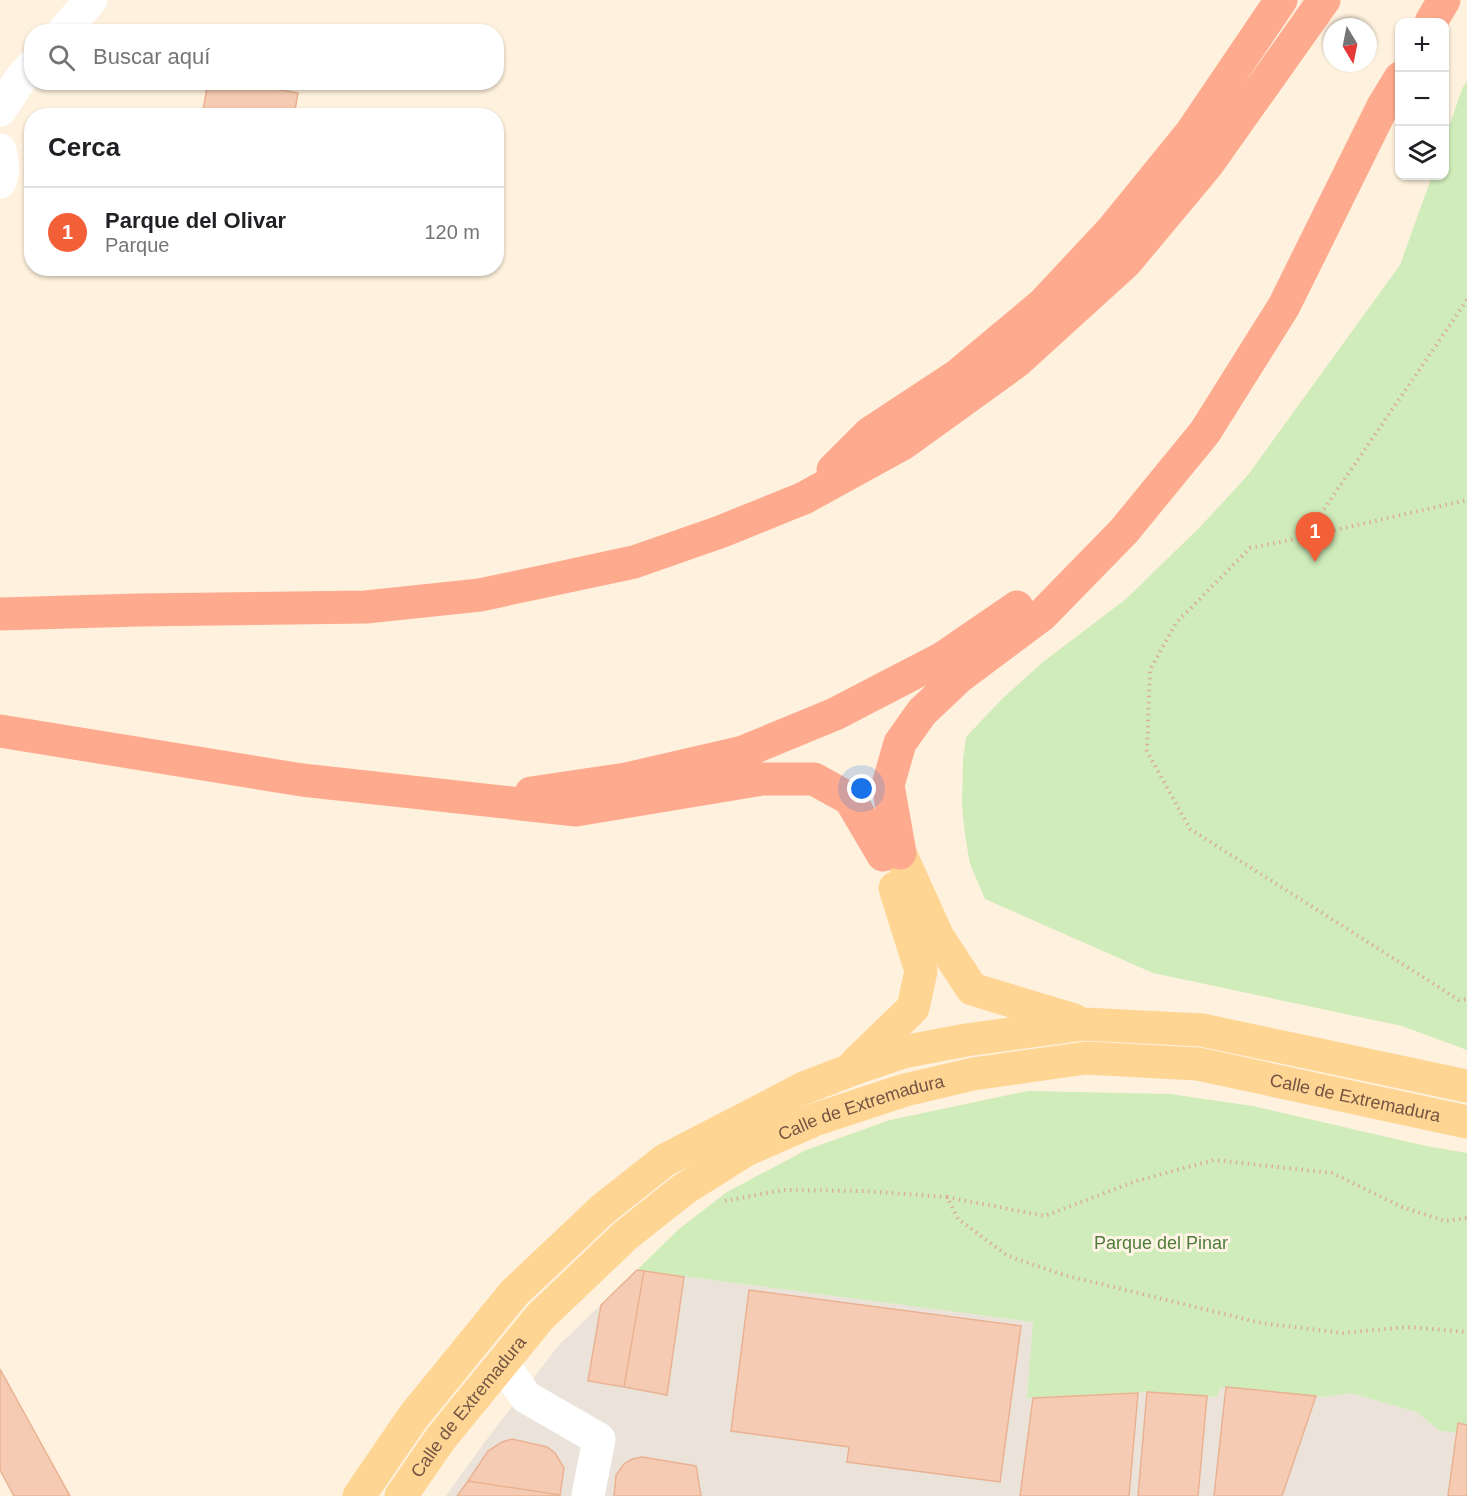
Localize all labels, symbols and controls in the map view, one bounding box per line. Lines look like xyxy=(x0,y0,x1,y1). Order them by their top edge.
north arrow xyxy=(1323,18,1377,72)
map controls xyxy=(1395,18,1449,180)
button: + xyxy=(1395,18,1449,72)
search box xyxy=(24,24,504,90)
icon: search xyxy=(45,41,78,74)
text: Buscar aquí xyxy=(93,44,210,69)
button: − xyxy=(1395,72,1449,126)
button: layers xyxy=(1395,126,1449,180)
text: Cerca xyxy=(48,132,120,162)
text: Parque del Olivar xyxy=(105,208,286,233)
text: 1 xyxy=(62,221,73,243)
text: 120 m xyxy=(424,221,480,243)
text: Parque xyxy=(105,234,170,256)
pin: 1 xyxy=(1296,512,1334,562)
your location xyxy=(847,774,876,803)
street label: Calle de Extremadura xyxy=(1268,1070,1443,1126)
street label: Calle de Extremadura xyxy=(775,1071,947,1145)
park label: Parque del Pinar xyxy=(1094,1233,1228,1253)
street label: Calle de Extremadura xyxy=(407,1331,531,1481)

